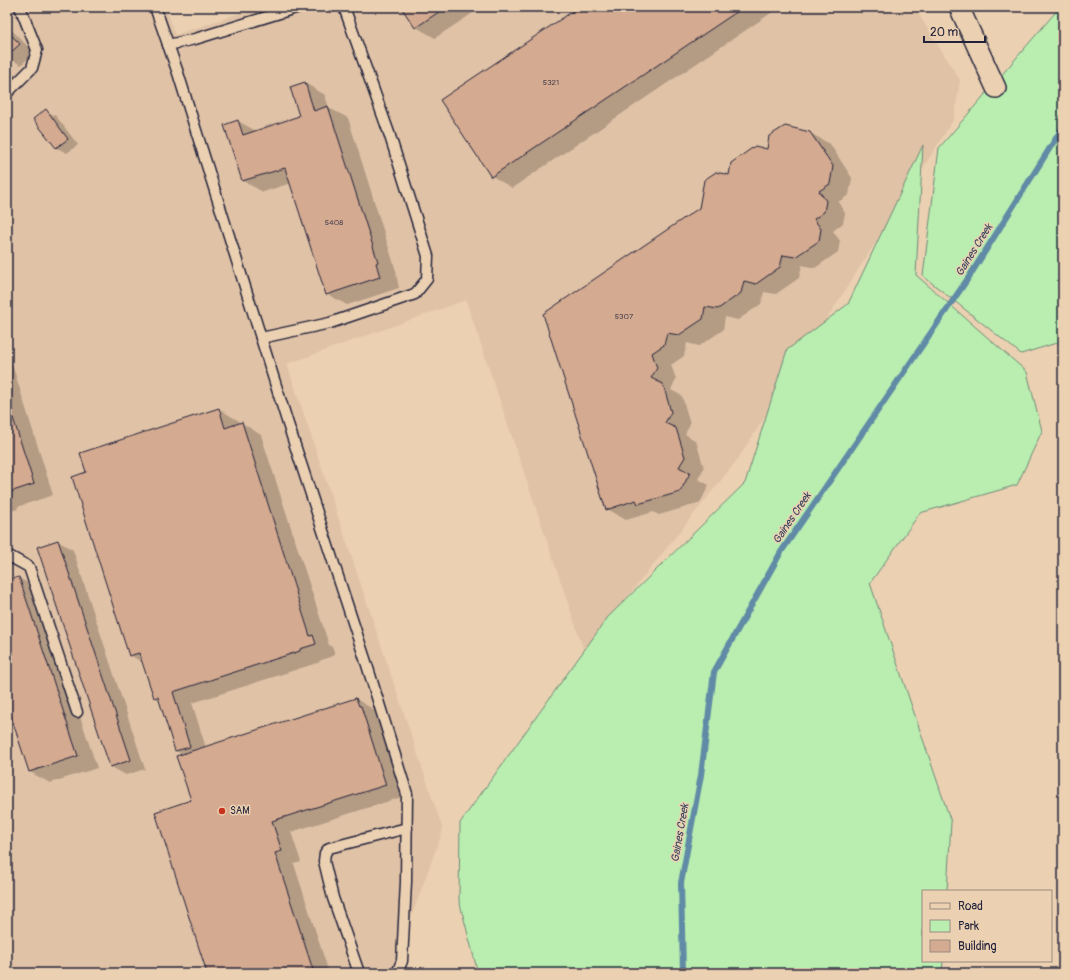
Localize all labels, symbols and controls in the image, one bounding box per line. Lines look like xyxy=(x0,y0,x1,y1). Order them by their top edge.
scale bar xyxy=(924,18,985,44)
text: 20 m xyxy=(930,25,959,40)
house number: 5321 xyxy=(543,78,559,87)
house number: 5408 xyxy=(325,218,343,227)
water label: Gaines Creek xyxy=(953,220,996,279)
house number: 5307 xyxy=(615,312,634,321)
water label: Gaines Creek xyxy=(770,489,815,546)
water label: Gaines Creek xyxy=(668,801,692,863)
place label: SAM xyxy=(230,805,250,817)
marker: SAM xyxy=(217,806,227,816)
legend xyxy=(922,890,1052,962)
text: Road xyxy=(958,899,983,914)
text: Park xyxy=(958,919,979,934)
text: Building xyxy=(958,939,997,954)

